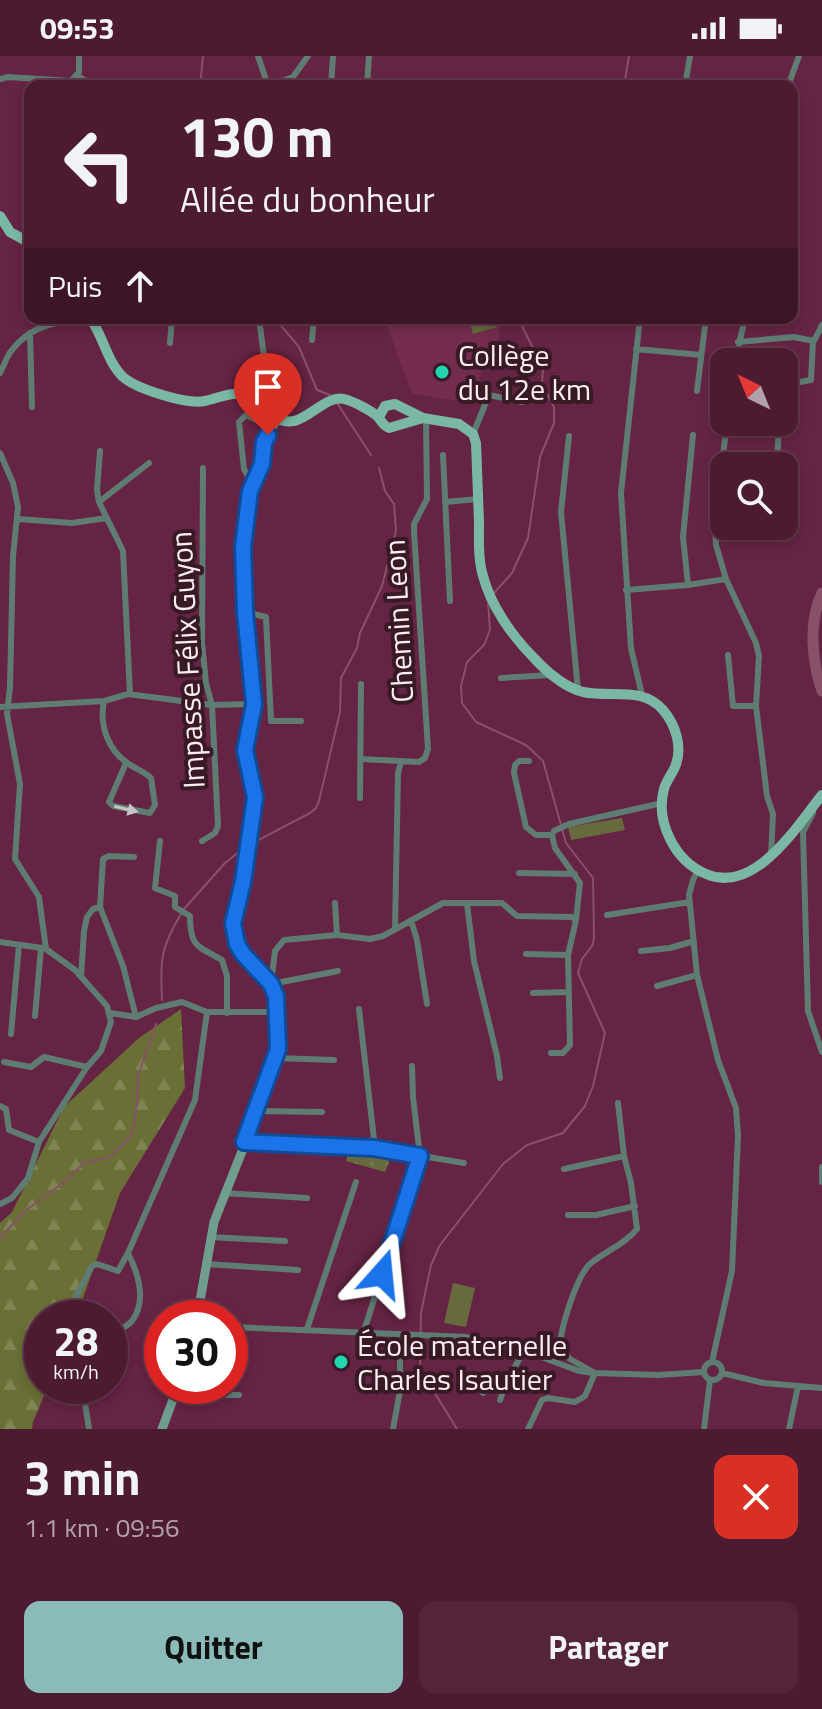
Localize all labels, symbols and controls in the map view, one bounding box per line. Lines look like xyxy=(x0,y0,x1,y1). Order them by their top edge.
text: 09:53 xyxy=(40,5,115,51)
text: 130 m xyxy=(180,94,333,179)
icon: left xyxy=(48,112,152,216)
text: Allée du bonheur xyxy=(180,171,435,226)
text: Puis xyxy=(48,263,102,309)
icon: ahead xyxy=(118,264,162,308)
place label: Collège du 12e km xyxy=(458,332,591,412)
north arrow xyxy=(710,348,798,436)
map controls xyxy=(710,348,798,540)
pin xyxy=(234,353,302,435)
marker: Collège du 12e km xyxy=(433,363,451,381)
icon: arrive xyxy=(246,365,290,409)
button: search xyxy=(710,452,798,540)
street label: Impasse Félix Guyon xyxy=(157,530,217,790)
street label: Chemin Leon xyxy=(371,538,425,704)
one-way arrow xyxy=(113,803,138,815)
position arrow xyxy=(340,1232,424,1316)
speed limit sign: 30 xyxy=(144,1300,248,1404)
text: 28 xyxy=(54,1311,98,1372)
place label: École maternelle Charles Isautier xyxy=(357,1322,567,1402)
marker: École maternelle Charles Isautier xyxy=(332,1353,350,1371)
text: km/h xyxy=(53,1356,99,1387)
text: 3 min xyxy=(24,1441,141,1514)
button: close xyxy=(714,1455,798,1539)
text: 1.1 km · 09:56 xyxy=(24,1508,180,1547)
button: Quitter xyxy=(24,1601,403,1693)
button: Partager xyxy=(419,1601,798,1693)

